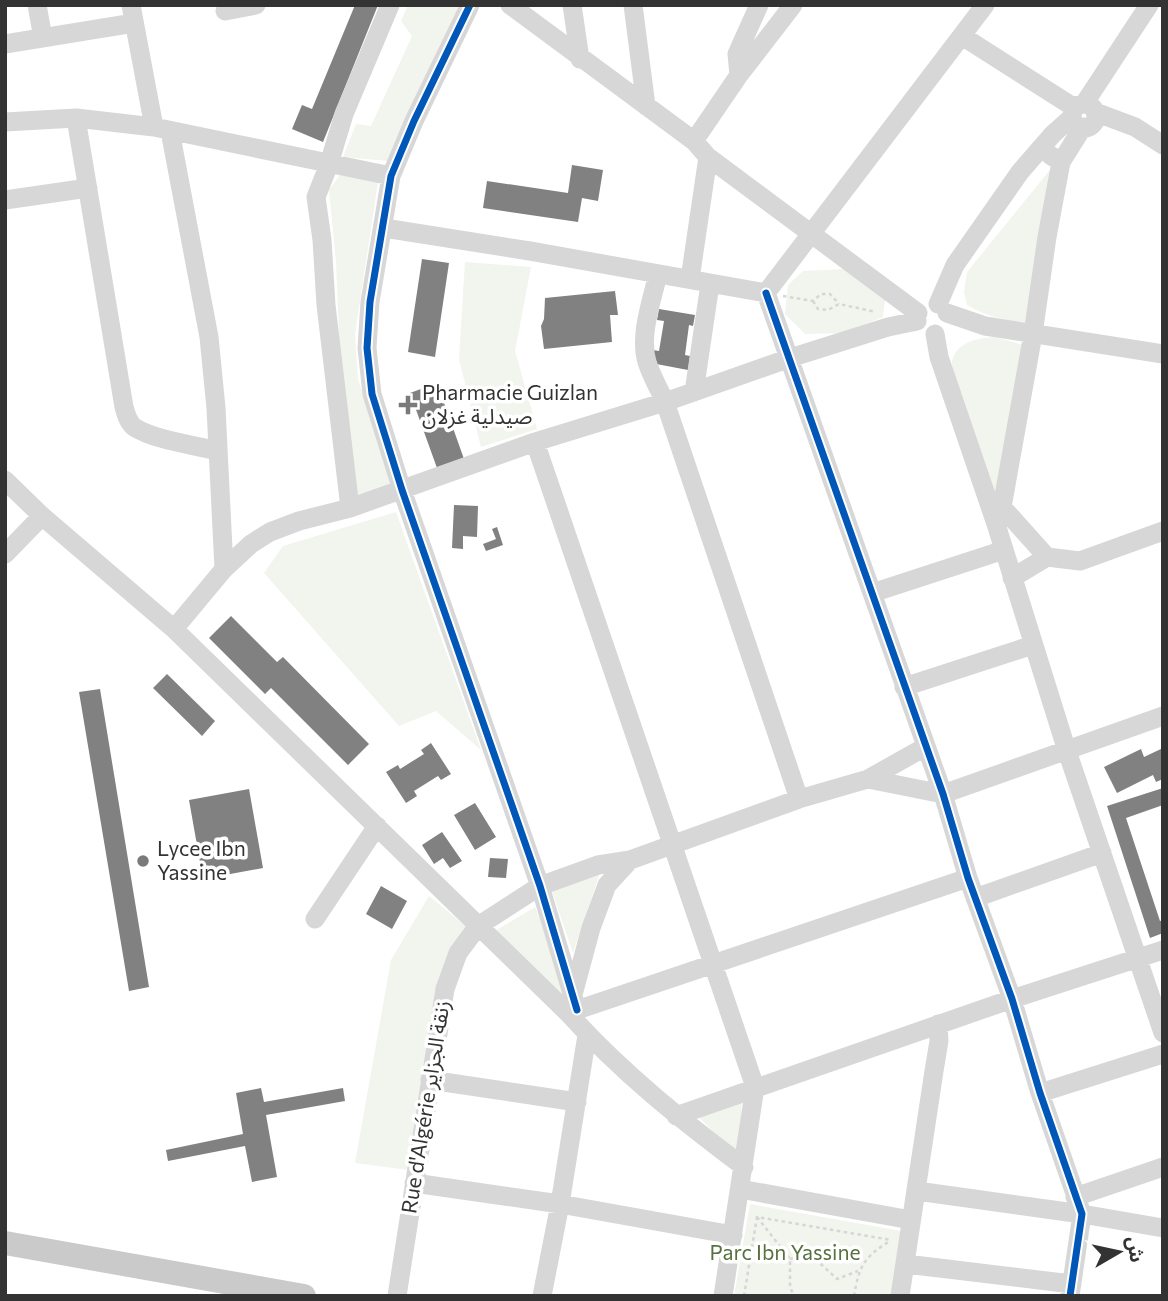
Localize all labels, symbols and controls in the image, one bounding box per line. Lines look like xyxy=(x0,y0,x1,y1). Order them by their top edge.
place label: Pharmacie Guizlan صيدلية غزلان xyxy=(422,379,598,429)
marker: Pharmacie Guizlan صيدلية غزلان xyxy=(400,397,416,413)
place label: Lycee Ibn Yassine xyxy=(157,835,246,884)
marker: Lycee Ibn Yassine xyxy=(135,853,151,869)
street label: Rue d'Algérie زنقة الجزاير xyxy=(395,998,455,1215)
north arrow xyxy=(1084,1217,1154,1287)
text: ش xyxy=(1123,1235,1150,1264)
park label: Parc Ibn Yassine xyxy=(709,1239,861,1264)

